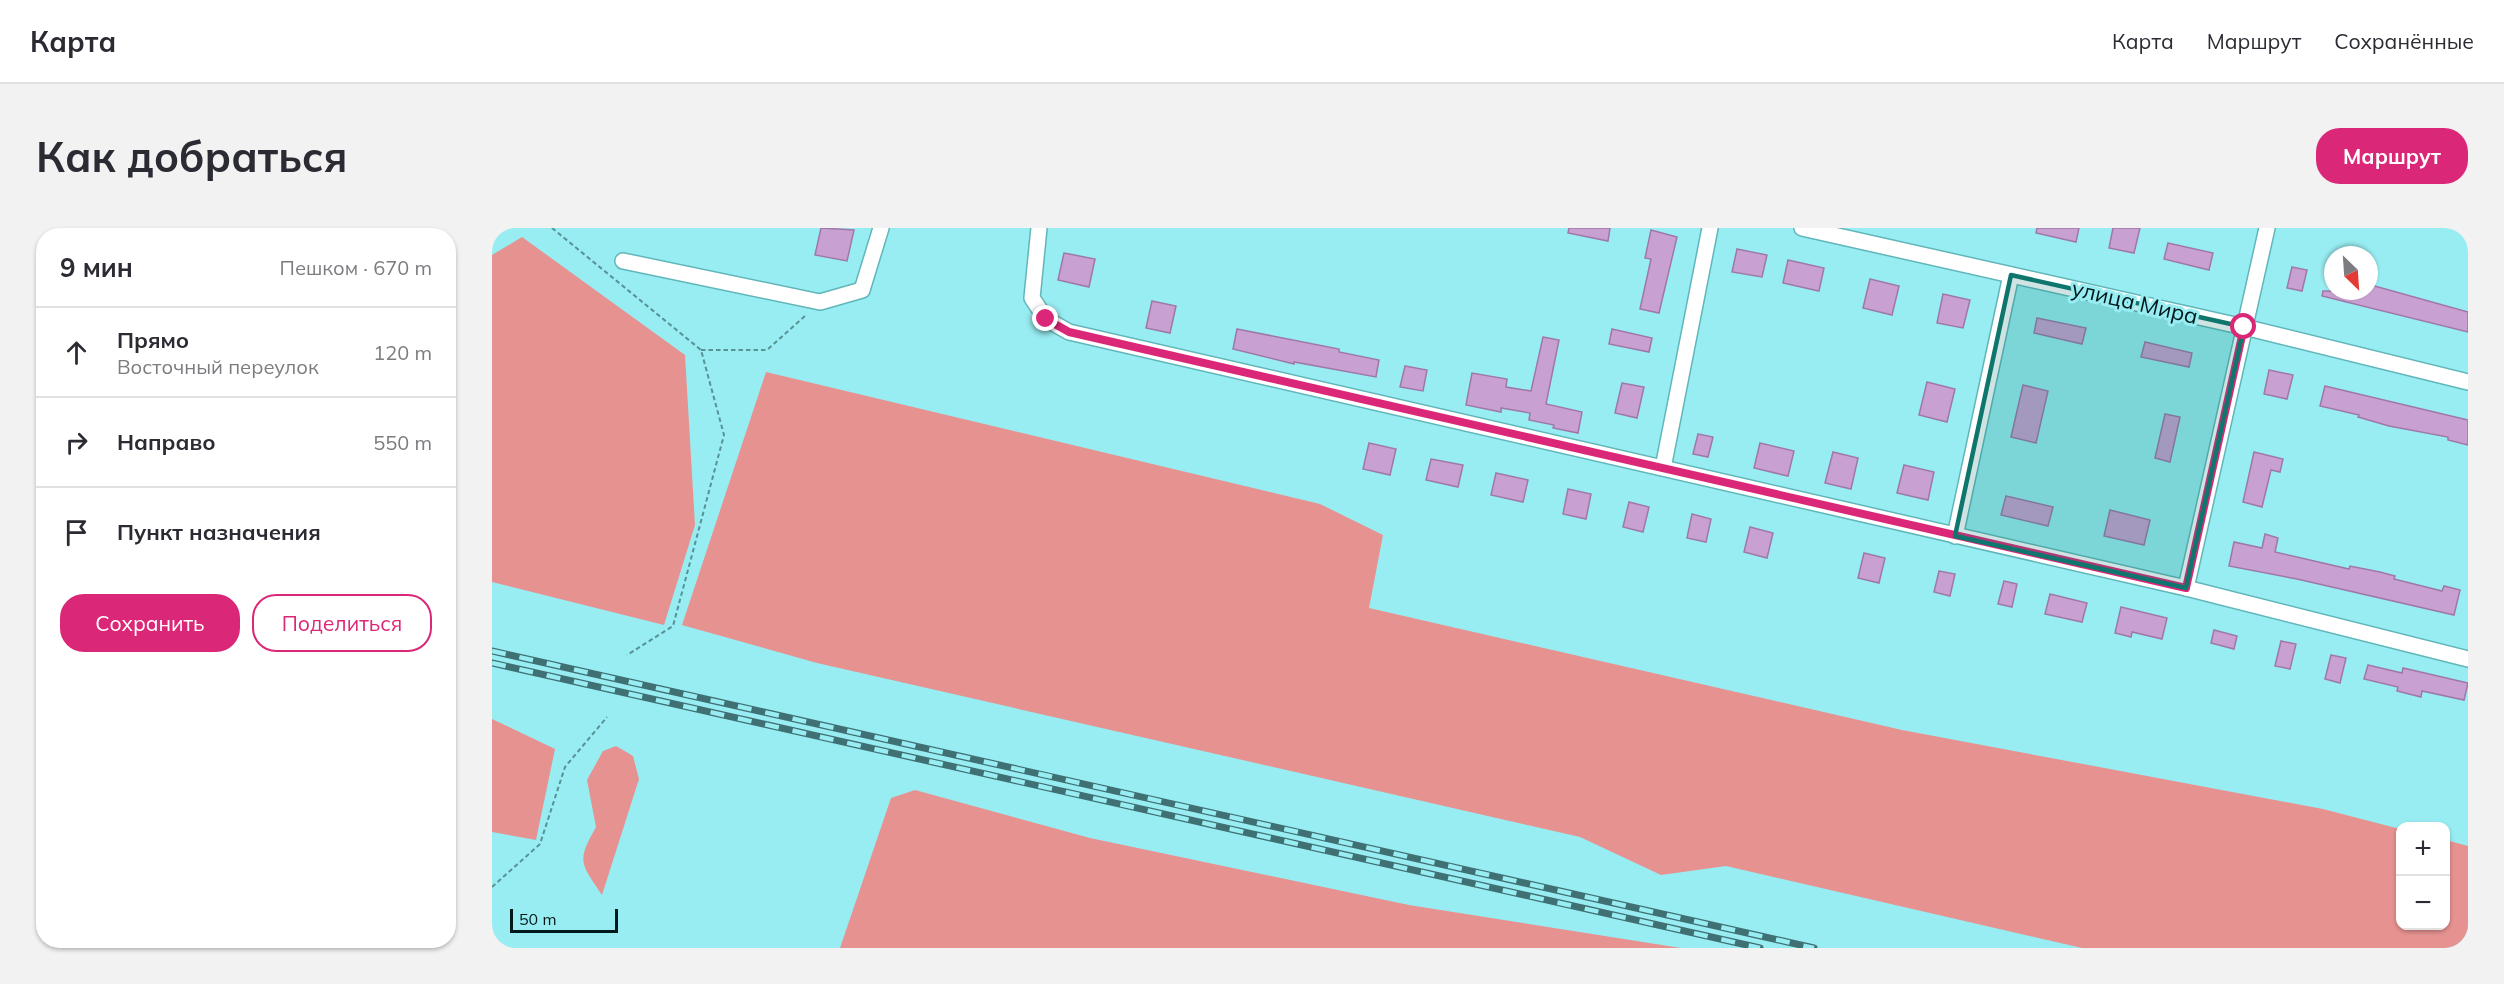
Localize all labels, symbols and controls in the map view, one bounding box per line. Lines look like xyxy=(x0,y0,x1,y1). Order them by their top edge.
text: Карта xyxy=(30,24,116,59)
text: Карта xyxy=(2112,28,2174,54)
text: Маршрут xyxy=(2207,28,2301,54)
text: Сохранённые xyxy=(2334,28,2474,54)
button: Маршрут xyxy=(2316,128,2468,184)
text: Как добраться xyxy=(36,130,348,183)
north arrow xyxy=(2324,246,2378,300)
text: 9 мин xyxy=(60,251,133,284)
text: Пешком · 670 m xyxy=(280,255,432,280)
street label: улица Мира xyxy=(2069,274,2201,330)
route end xyxy=(1032,305,1058,331)
route start xyxy=(2230,313,2256,339)
text: Прямо xyxy=(117,326,189,354)
icon: ahead xyxy=(60,336,93,369)
text: 120 m xyxy=(373,340,432,365)
text: Восточный переулок xyxy=(117,354,319,379)
icon: right xyxy=(60,426,93,459)
text: Направо xyxy=(117,428,215,456)
text: 550 m xyxy=(373,430,432,455)
icon: arrive xyxy=(60,516,93,549)
text: Пункт назначения xyxy=(117,518,321,546)
button: Сохранить xyxy=(60,594,240,652)
button: Поделиться xyxy=(252,594,432,652)
map controls xyxy=(2396,822,2450,930)
button: + xyxy=(2396,822,2450,876)
button: − xyxy=(2396,876,2450,930)
scale bar xyxy=(510,906,618,934)
text: 50 m xyxy=(519,909,556,929)

